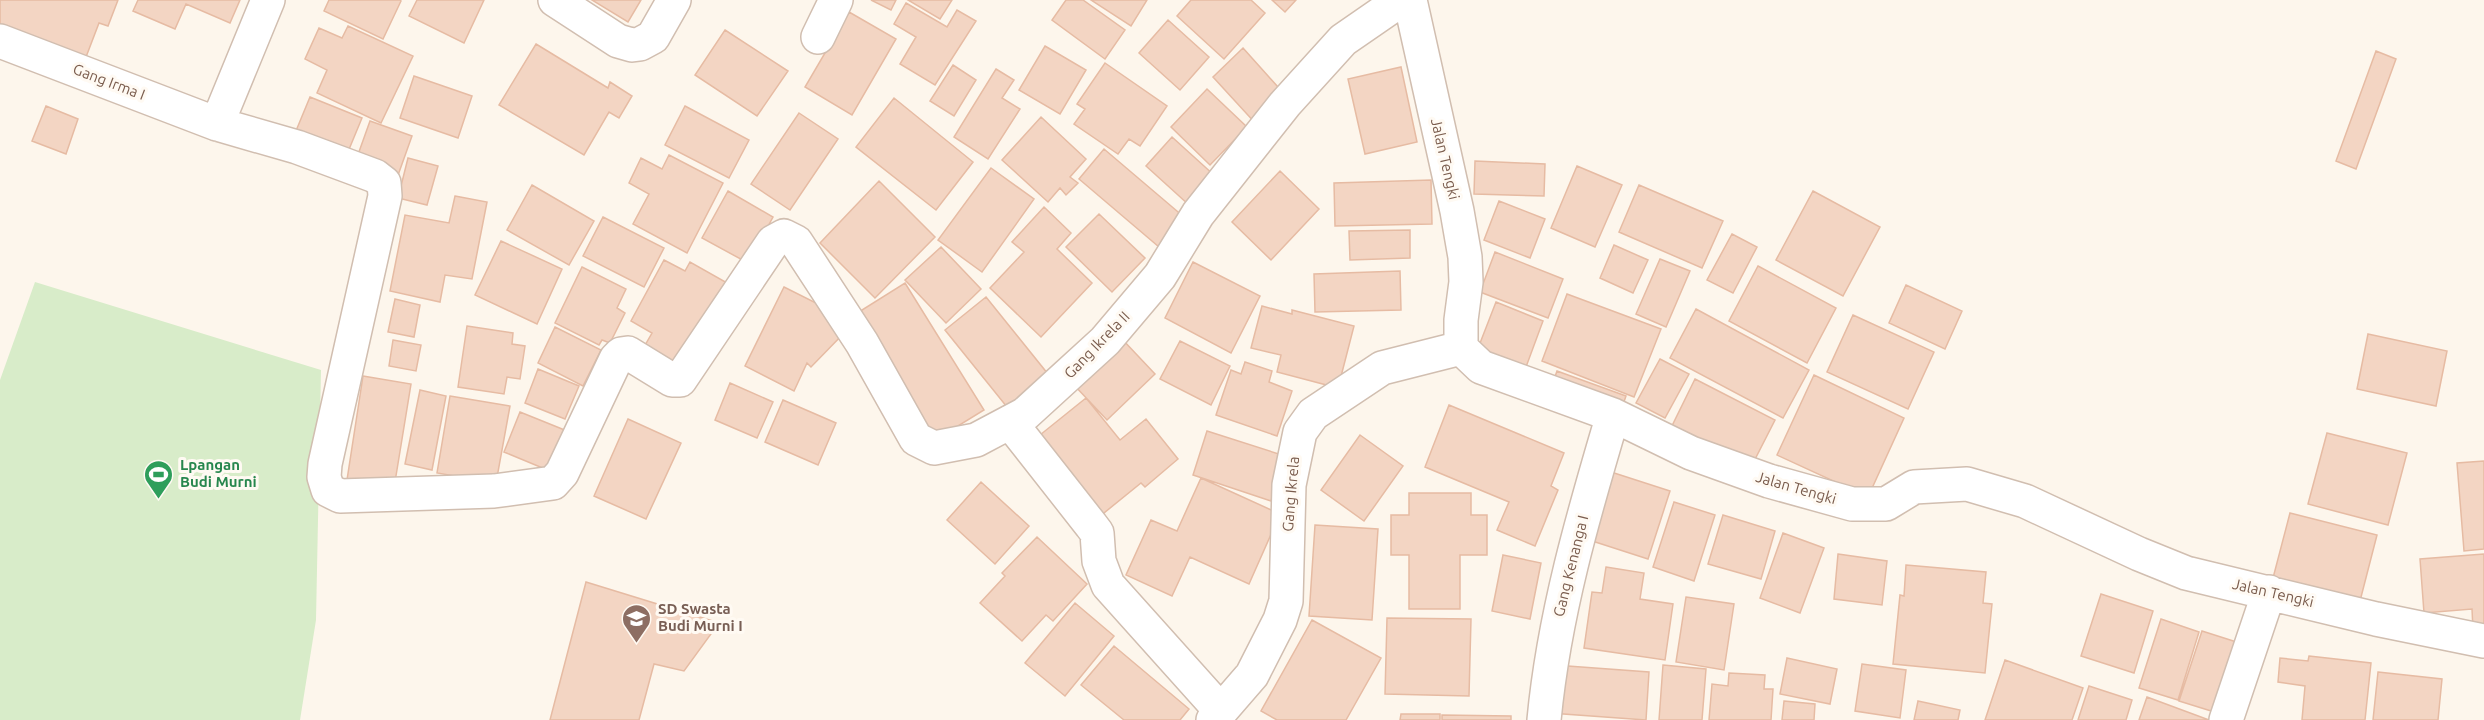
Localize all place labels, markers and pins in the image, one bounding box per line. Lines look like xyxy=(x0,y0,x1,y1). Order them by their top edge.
place label: Lpangan Budi Murni xyxy=(180,456,257,490)
sports icon: Lpangan Budi Murni xyxy=(143,458,175,500)
place label: SD Swasta Budi Murni I xyxy=(658,600,743,634)
school or university icon: SD Swasta Budi Murni I xyxy=(621,602,653,644)

